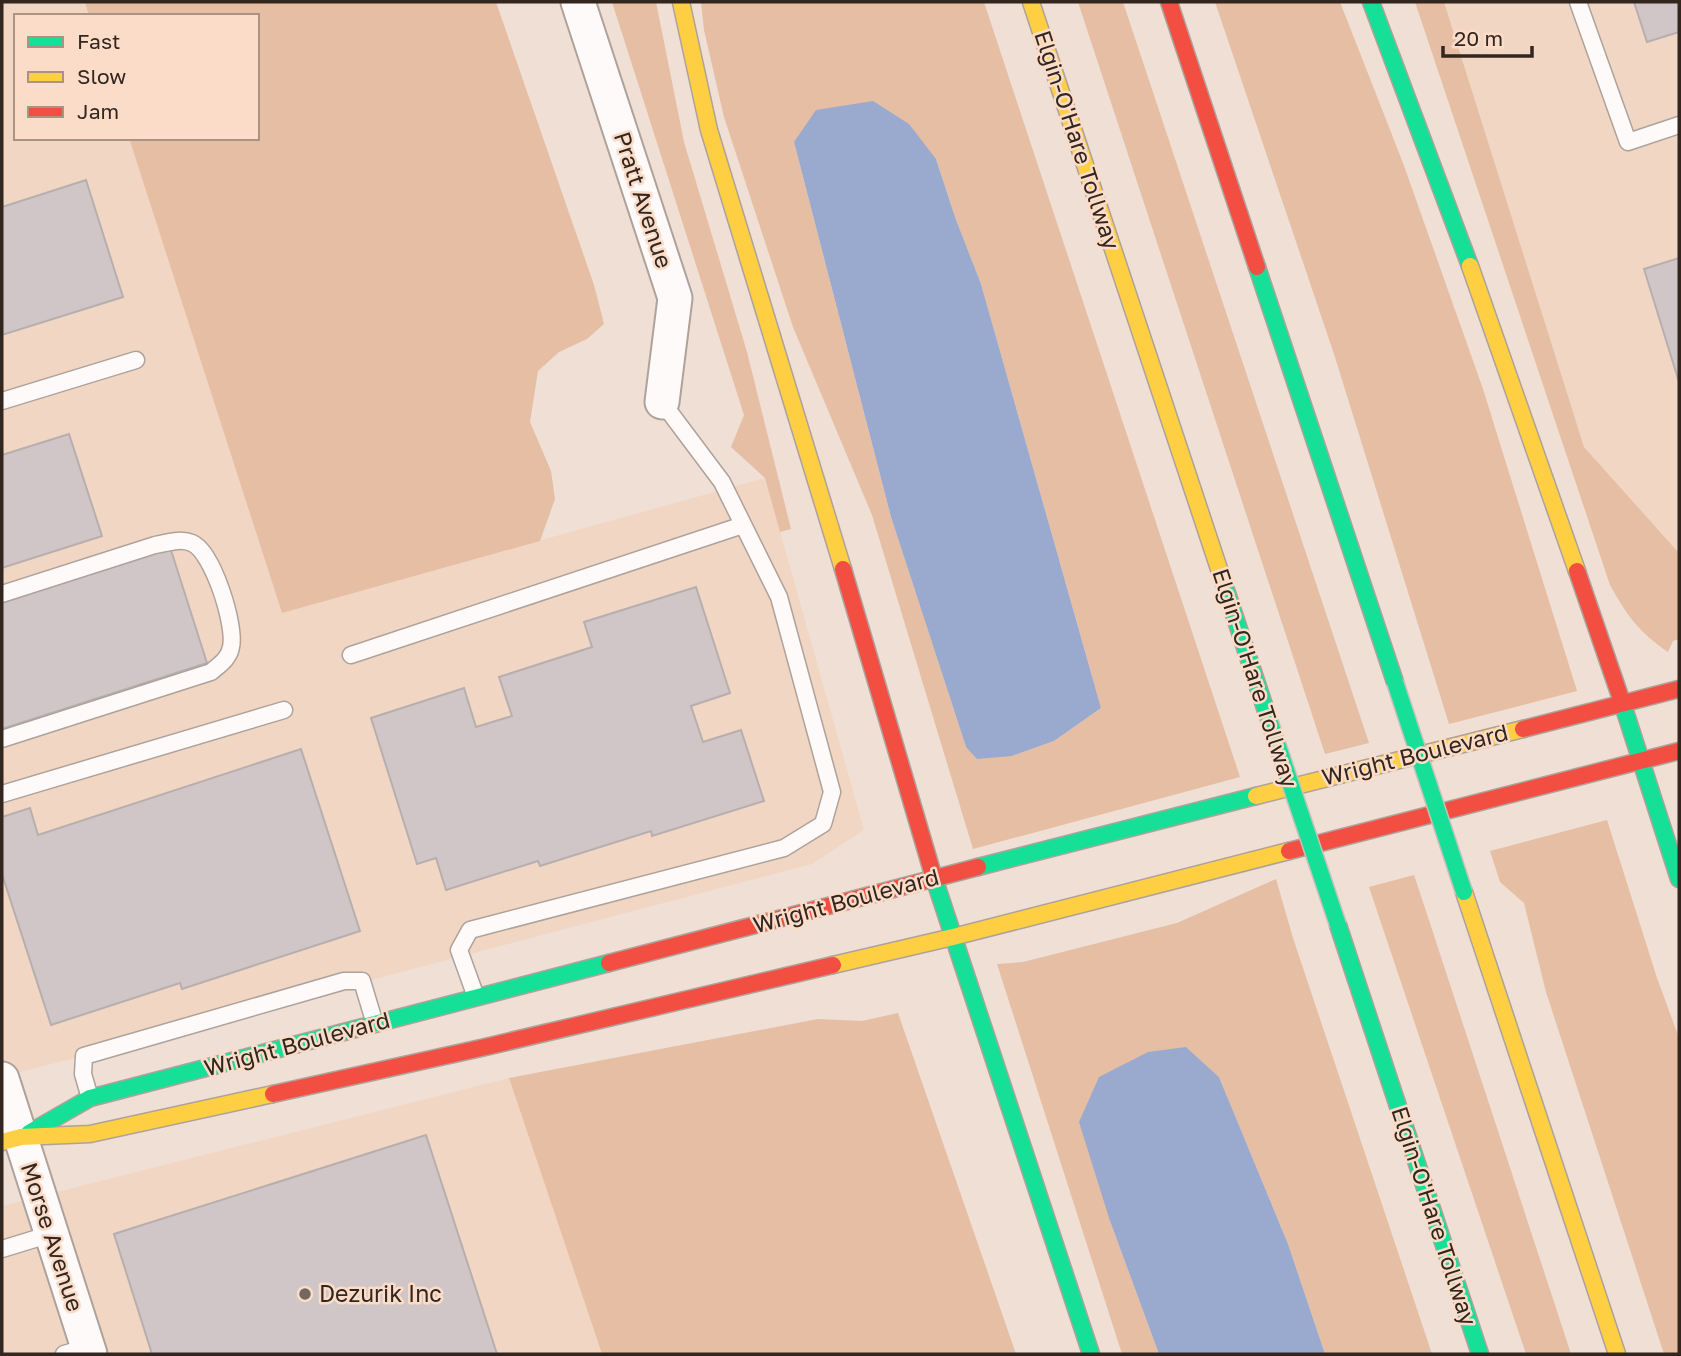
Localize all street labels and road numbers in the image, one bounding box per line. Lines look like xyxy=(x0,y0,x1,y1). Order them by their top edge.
street label: Elgin-O'Hare Tollway xyxy=(1029,27,1127,253)
street label: Pratt Avenue xyxy=(609,128,679,271)
street label: Elgin-O'Hare Tollway xyxy=(1207,565,1305,791)
street label: Wright Boulevard xyxy=(1319,717,1511,791)
street label: Wright Boulevard xyxy=(750,862,942,938)
street label: Wright Boulevard xyxy=(201,1005,393,1081)
street label: Elgin-O'Hare Tollway xyxy=(1386,1103,1484,1329)
street label: Morse Avenue xyxy=(16,1159,90,1315)

